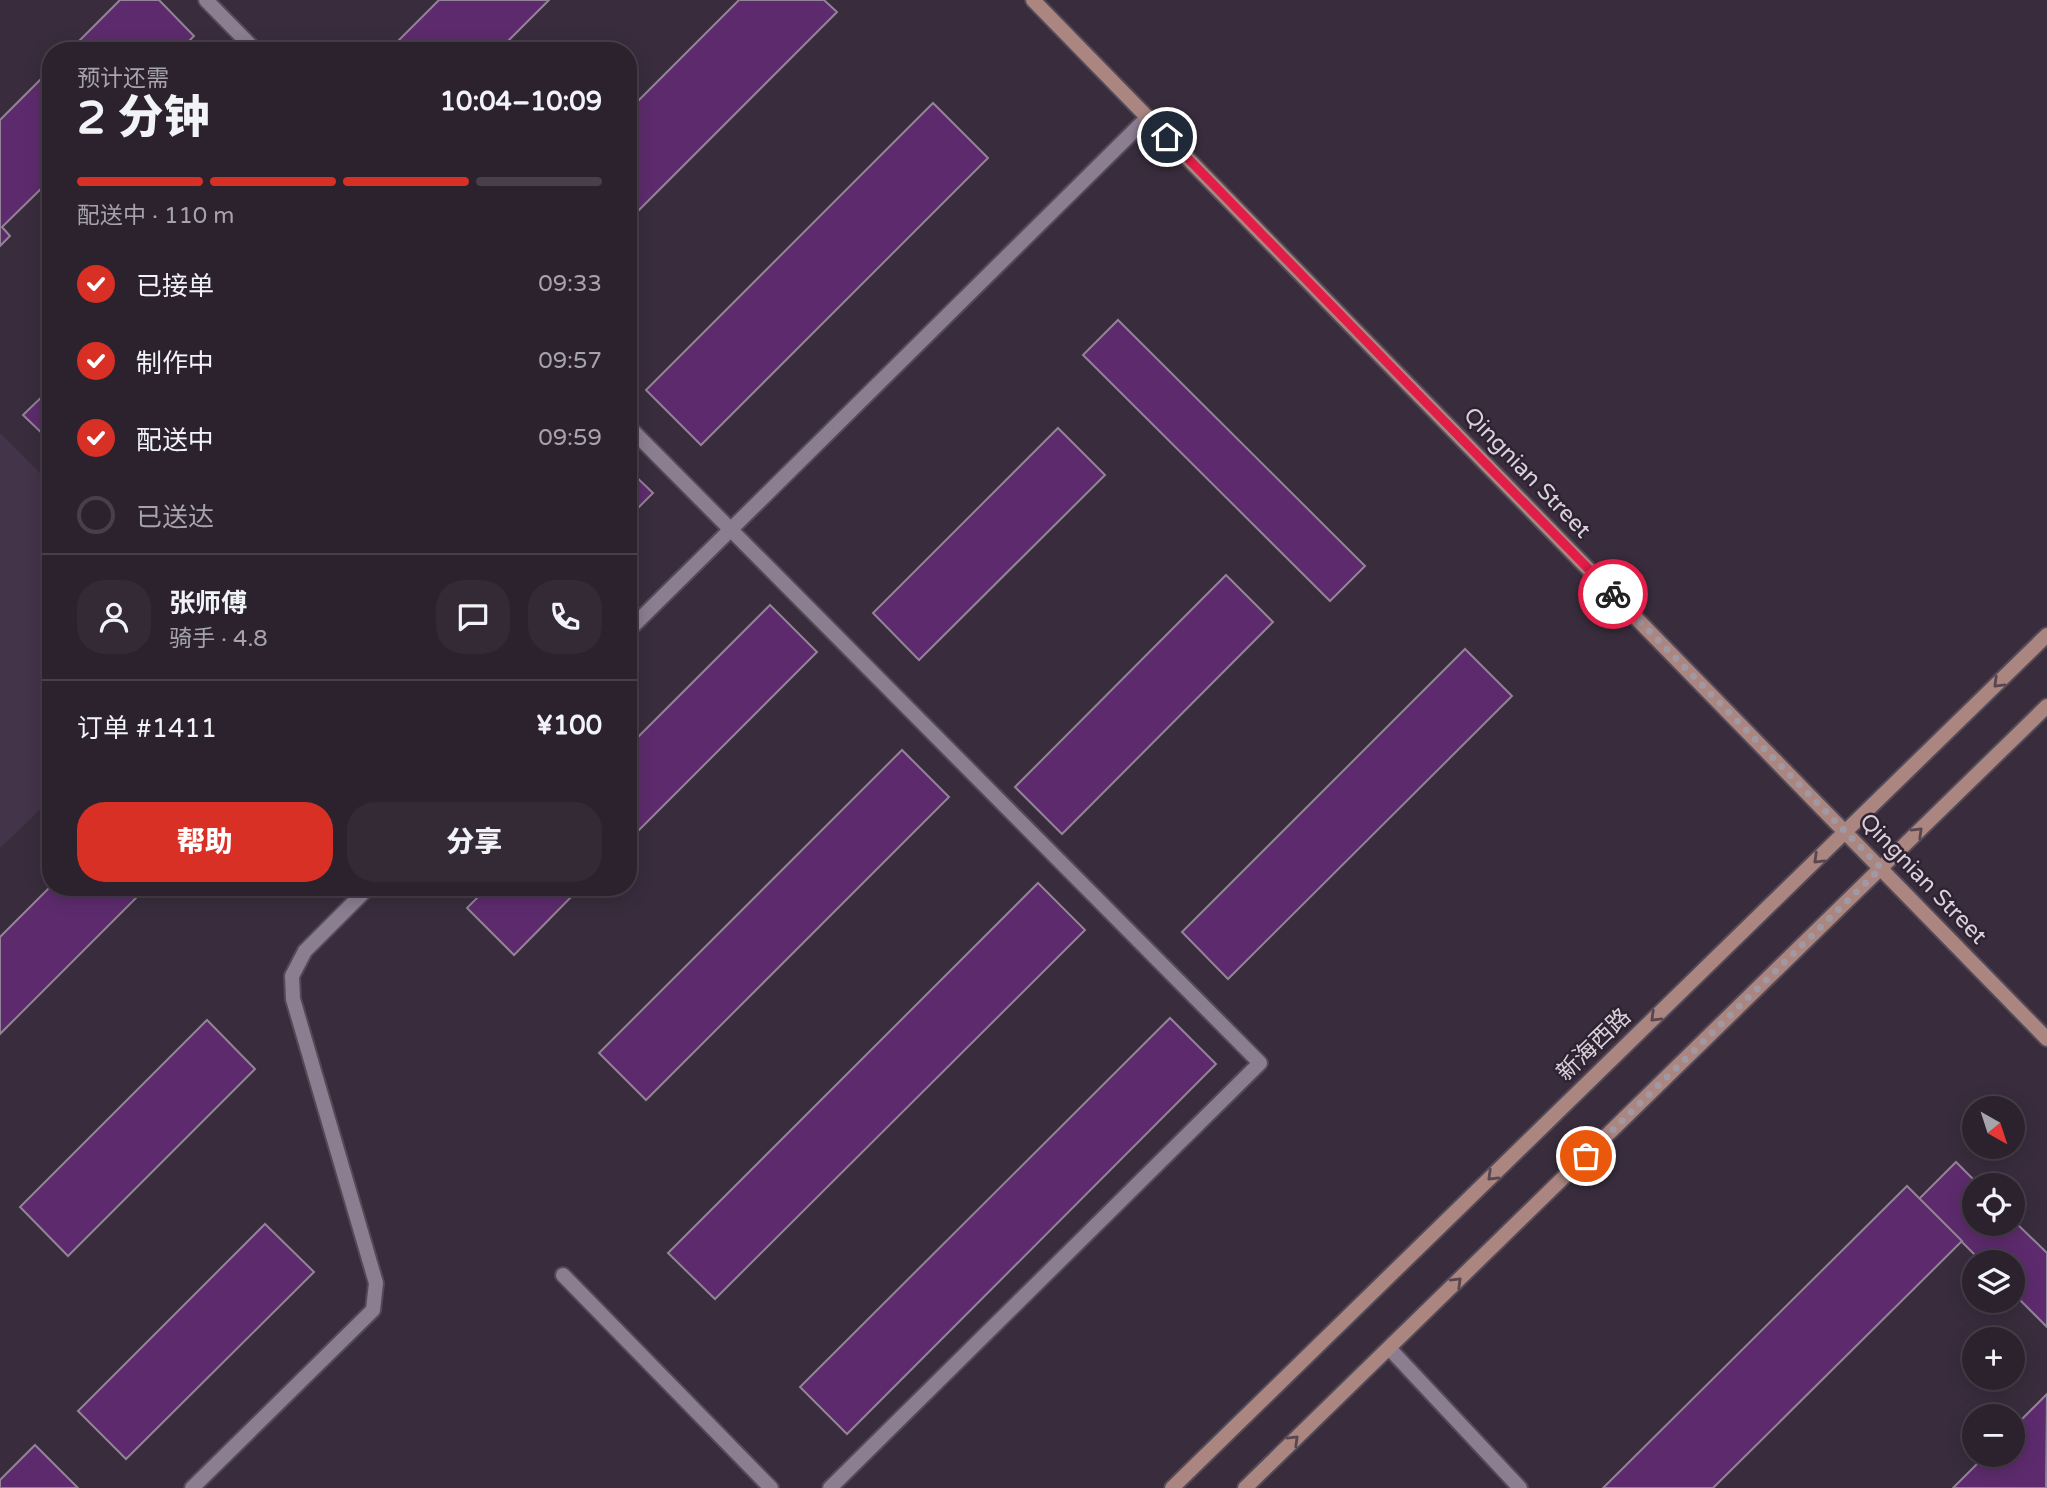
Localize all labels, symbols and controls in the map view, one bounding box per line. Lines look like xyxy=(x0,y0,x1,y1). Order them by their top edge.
text: 预计还需 xyxy=(77,65,169,93)
text: 10:04–10:09 xyxy=(440,86,602,117)
text: 2 分钟 xyxy=(77,91,210,146)
pin xyxy=(1137,107,1197,167)
icon: home xyxy=(1148,118,1186,156)
text: 配送中 · 110 m xyxy=(77,202,234,230)
icon: check xyxy=(77,265,115,303)
text: 09:33 xyxy=(538,270,602,298)
text: 已接单 xyxy=(136,271,214,302)
icon: check xyxy=(77,342,115,380)
text: 09:57 xyxy=(538,347,602,375)
text: 制作中 xyxy=(136,348,214,379)
street label: Qingnian Street xyxy=(1458,402,1597,544)
icon: check xyxy=(77,419,115,457)
text: 09:59 xyxy=(538,424,602,452)
text: 配送中 xyxy=(136,425,214,456)
text: 已送达 xyxy=(136,502,214,533)
courier xyxy=(1578,559,1648,629)
icon: bike xyxy=(1594,575,1632,613)
button: person xyxy=(77,580,151,654)
button: chat xyxy=(436,580,510,654)
button: phone xyxy=(528,580,602,654)
text: 张师傅 xyxy=(169,588,247,619)
text: 骑手 · 4.8 xyxy=(169,625,268,653)
one-way arrow xyxy=(1993,674,2006,687)
text: ¥100 xyxy=(536,710,602,741)
text: 订单 #1411 xyxy=(77,713,217,744)
button: 帮助 xyxy=(77,802,333,882)
button: 分享 xyxy=(347,802,602,882)
street label: Qingnian Street xyxy=(1854,808,1993,950)
one-way arrow xyxy=(1910,827,1923,840)
one-way arrow xyxy=(1813,850,1826,863)
street label: 新海西路 xyxy=(1551,1003,1637,1087)
one-way arrow xyxy=(1650,1009,1663,1022)
north arrow xyxy=(1962,1096,2025,1158)
map controls xyxy=(1962,1096,2025,1467)
pin xyxy=(1556,1126,1616,1186)
icon: bag xyxy=(1567,1137,1605,1175)
one-way arrow xyxy=(1487,1168,1500,1181)
button: locate xyxy=(1962,1173,2025,1236)
button: layers xyxy=(1962,1250,2025,1313)
one-way arrow xyxy=(1449,1277,1462,1290)
button: + xyxy=(1962,1327,2025,1390)
button: − xyxy=(1962,1404,2025,1467)
one-way arrow xyxy=(1286,1436,1299,1449)

